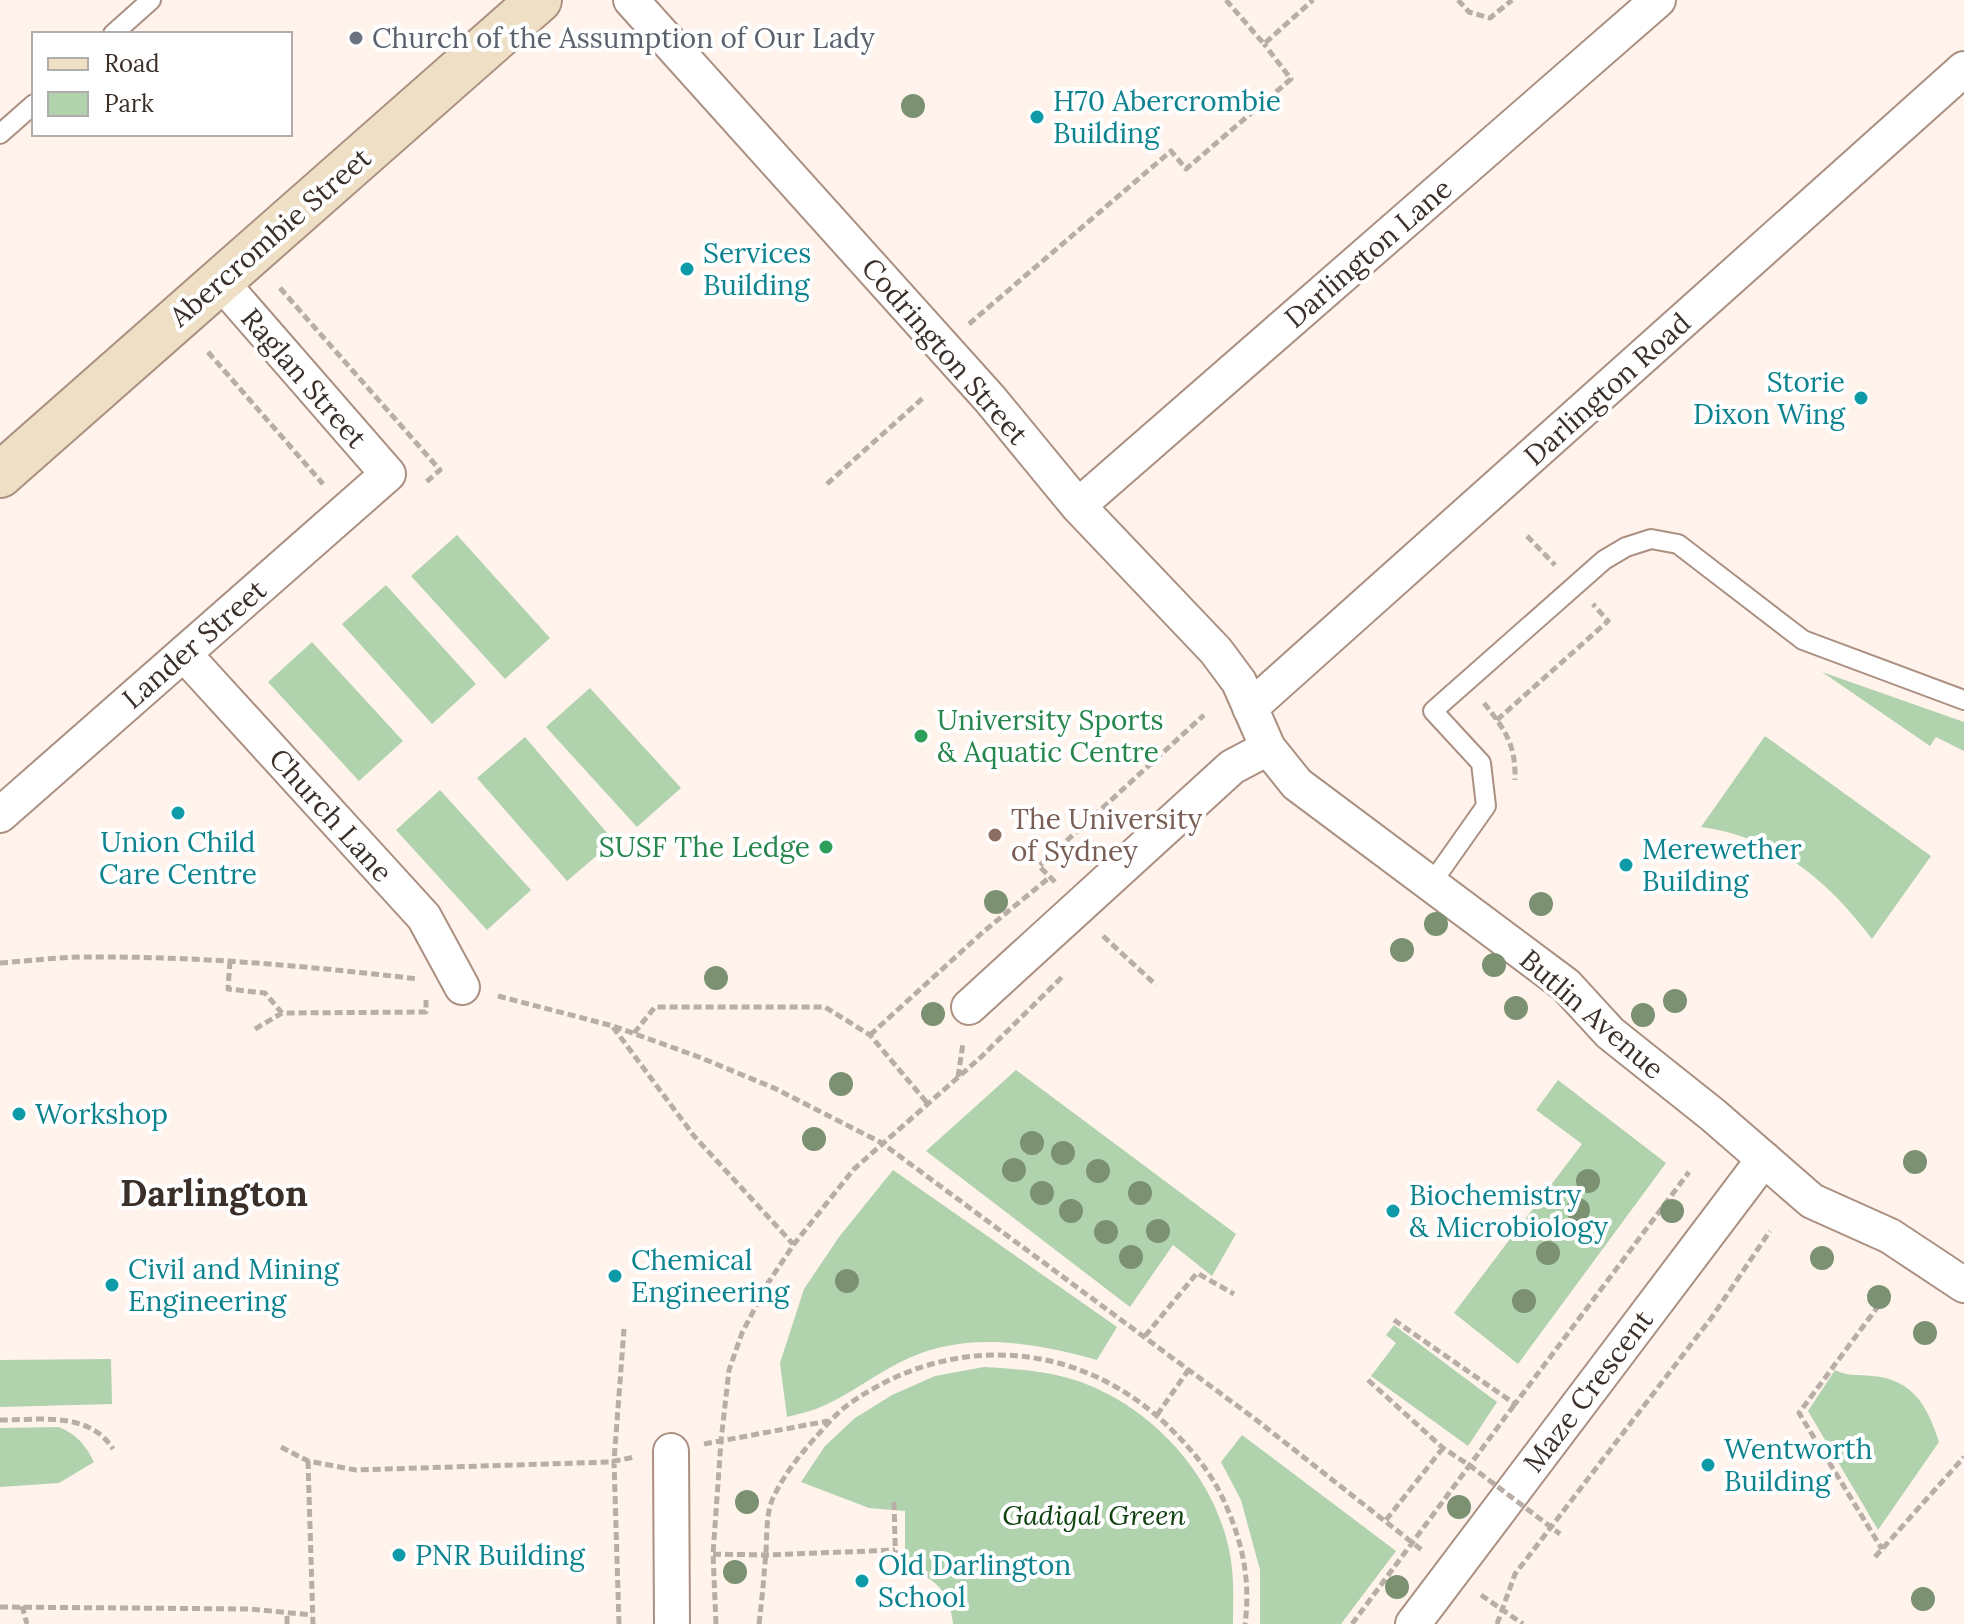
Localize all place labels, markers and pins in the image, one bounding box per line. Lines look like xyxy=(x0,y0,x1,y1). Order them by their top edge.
place label: Church of the Assumption of Our Lady xyxy=(372,20,875,56)
marker: Church of the Assumption of Our Lady xyxy=(347,29,365,47)
place label: H70 Abercrombie Building xyxy=(1053,83,1281,151)
marker: H70 Abercrombie Building xyxy=(1028,108,1046,126)
place label: Services Building xyxy=(703,235,811,303)
marker: Services Building xyxy=(678,260,696,278)
place label: Storie Dixon Wing xyxy=(1693,364,1846,432)
marker: Storie Dixon Wing xyxy=(1852,389,1870,407)
place label: University Sports & Aquatic Centre xyxy=(937,702,1163,770)
marker: University Sports & Aquatic Centre xyxy=(912,727,930,745)
place label: The University of Sydney xyxy=(1011,801,1203,869)
marker: Union Child Care Centre xyxy=(169,804,187,822)
place label: Union Child Care Centre xyxy=(99,824,257,892)
marker: The University of Sydney xyxy=(986,826,1004,844)
place label: SUSF The Ledge xyxy=(599,829,810,865)
place label: Merewether Building xyxy=(1642,831,1802,899)
marker: SUSF The Ledge xyxy=(817,838,835,856)
marker: Merewether Building xyxy=(1617,856,1635,874)
place label: Workshop xyxy=(35,1096,168,1132)
marker: Workshop xyxy=(10,1105,28,1123)
place label: Biochemistry & Microbiology xyxy=(1409,1177,1608,1245)
marker: Biochemistry & Microbiology xyxy=(1384,1202,1402,1220)
place label: Chemical Engineering xyxy=(631,1242,790,1310)
place label: Civil and Mining Engineering xyxy=(128,1251,339,1319)
marker: Chemical Engineering xyxy=(606,1267,624,1285)
marker: Civil and Mining Engineering xyxy=(103,1276,121,1294)
place label: Wentworth Building xyxy=(1724,1431,1872,1499)
marker: Wentworth Building xyxy=(1699,1456,1717,1474)
place label: PNR Building xyxy=(415,1537,585,1573)
marker: PNR Building xyxy=(390,1546,408,1564)
place label: Old Darlington School xyxy=(878,1547,1071,1615)
marker: Old Darlington School xyxy=(853,1572,871,1590)

